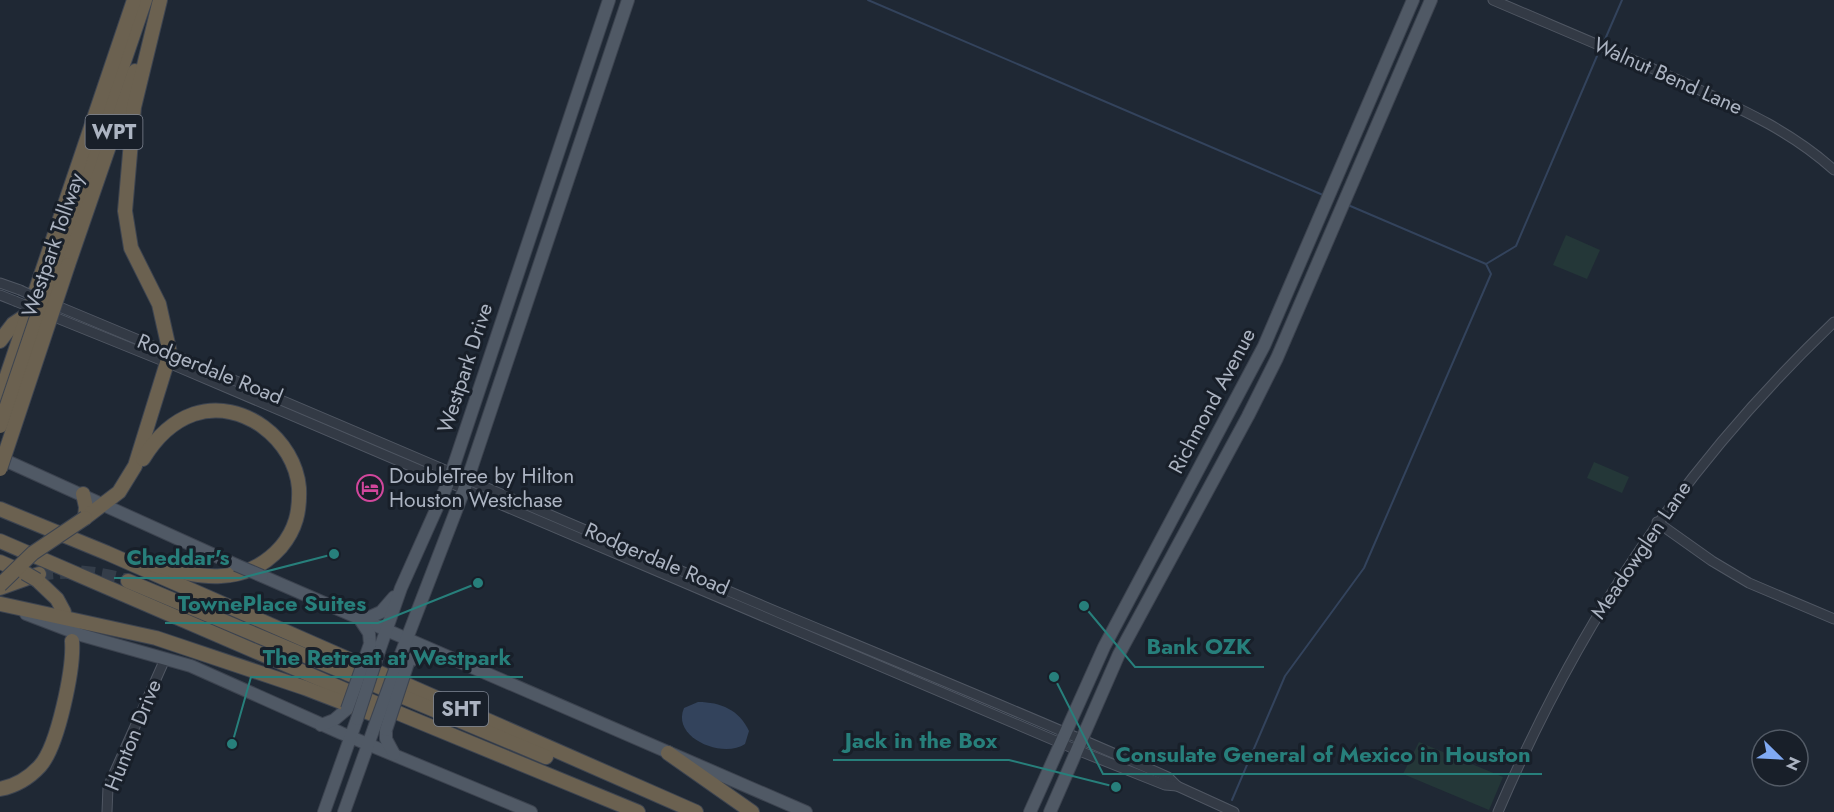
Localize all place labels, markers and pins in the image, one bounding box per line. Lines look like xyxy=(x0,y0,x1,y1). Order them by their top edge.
place label: DoubleTree by Hilton Houston Westchase xyxy=(389,461,574,515)
hotel icon: DoubleTree by Hilton Houston Westchase xyxy=(355,473,385,503)
callout: Cheddar's xyxy=(114,538,241,578)
callout: TownePlace Suites xyxy=(165,583,378,623)
callout: Bank OZK xyxy=(1135,627,1264,667)
callout: The Retreat at Westpark xyxy=(251,637,523,677)
callout: Jack in the Box xyxy=(833,720,1009,760)
callout: Consulate General of Mexico in Houston xyxy=(1103,734,1542,774)

